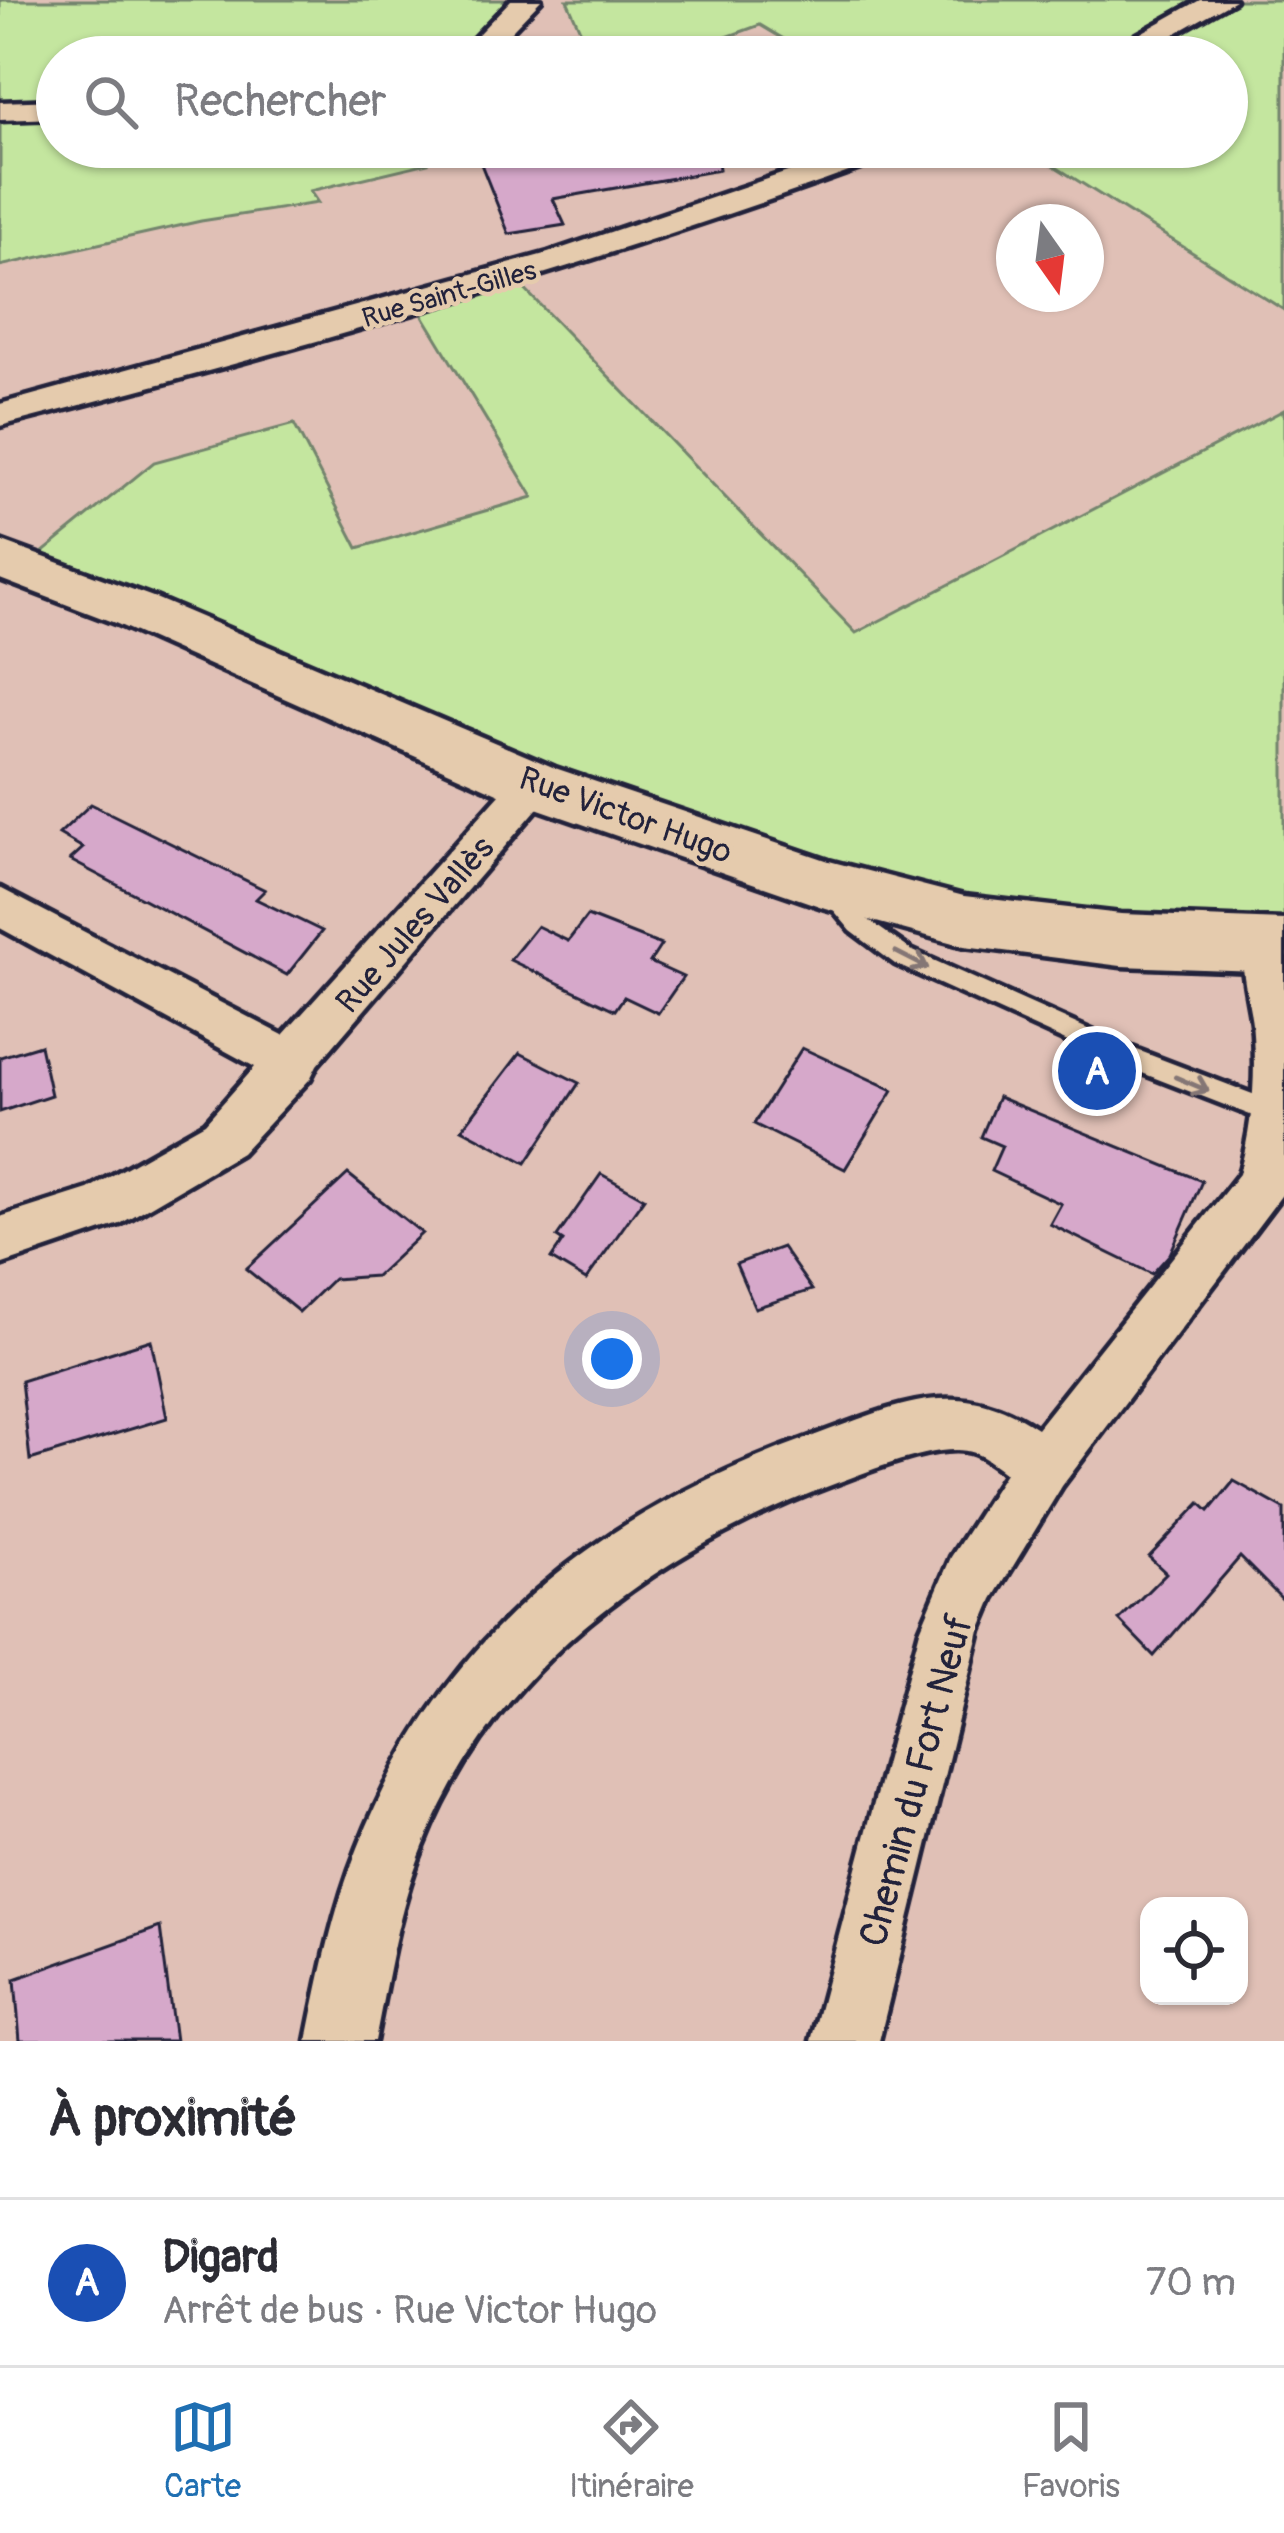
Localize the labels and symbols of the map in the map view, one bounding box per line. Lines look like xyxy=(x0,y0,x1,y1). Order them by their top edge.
north arrow xyxy=(996,204,1104,312)
street label: Rue Saint-Gilles xyxy=(358,254,540,335)
street label: Rue Victor Hugo xyxy=(514,758,737,873)
street label: Rue Jules Vallès xyxy=(327,828,503,1022)
one-way arrow xyxy=(893,949,928,972)
pin: A xyxy=(1058,1026,1136,1116)
one-way arrow xyxy=(1173,1075,1210,1096)
your location xyxy=(582,1329,642,1389)
street label: Chemin du Fort Neuf xyxy=(849,1609,984,1952)

